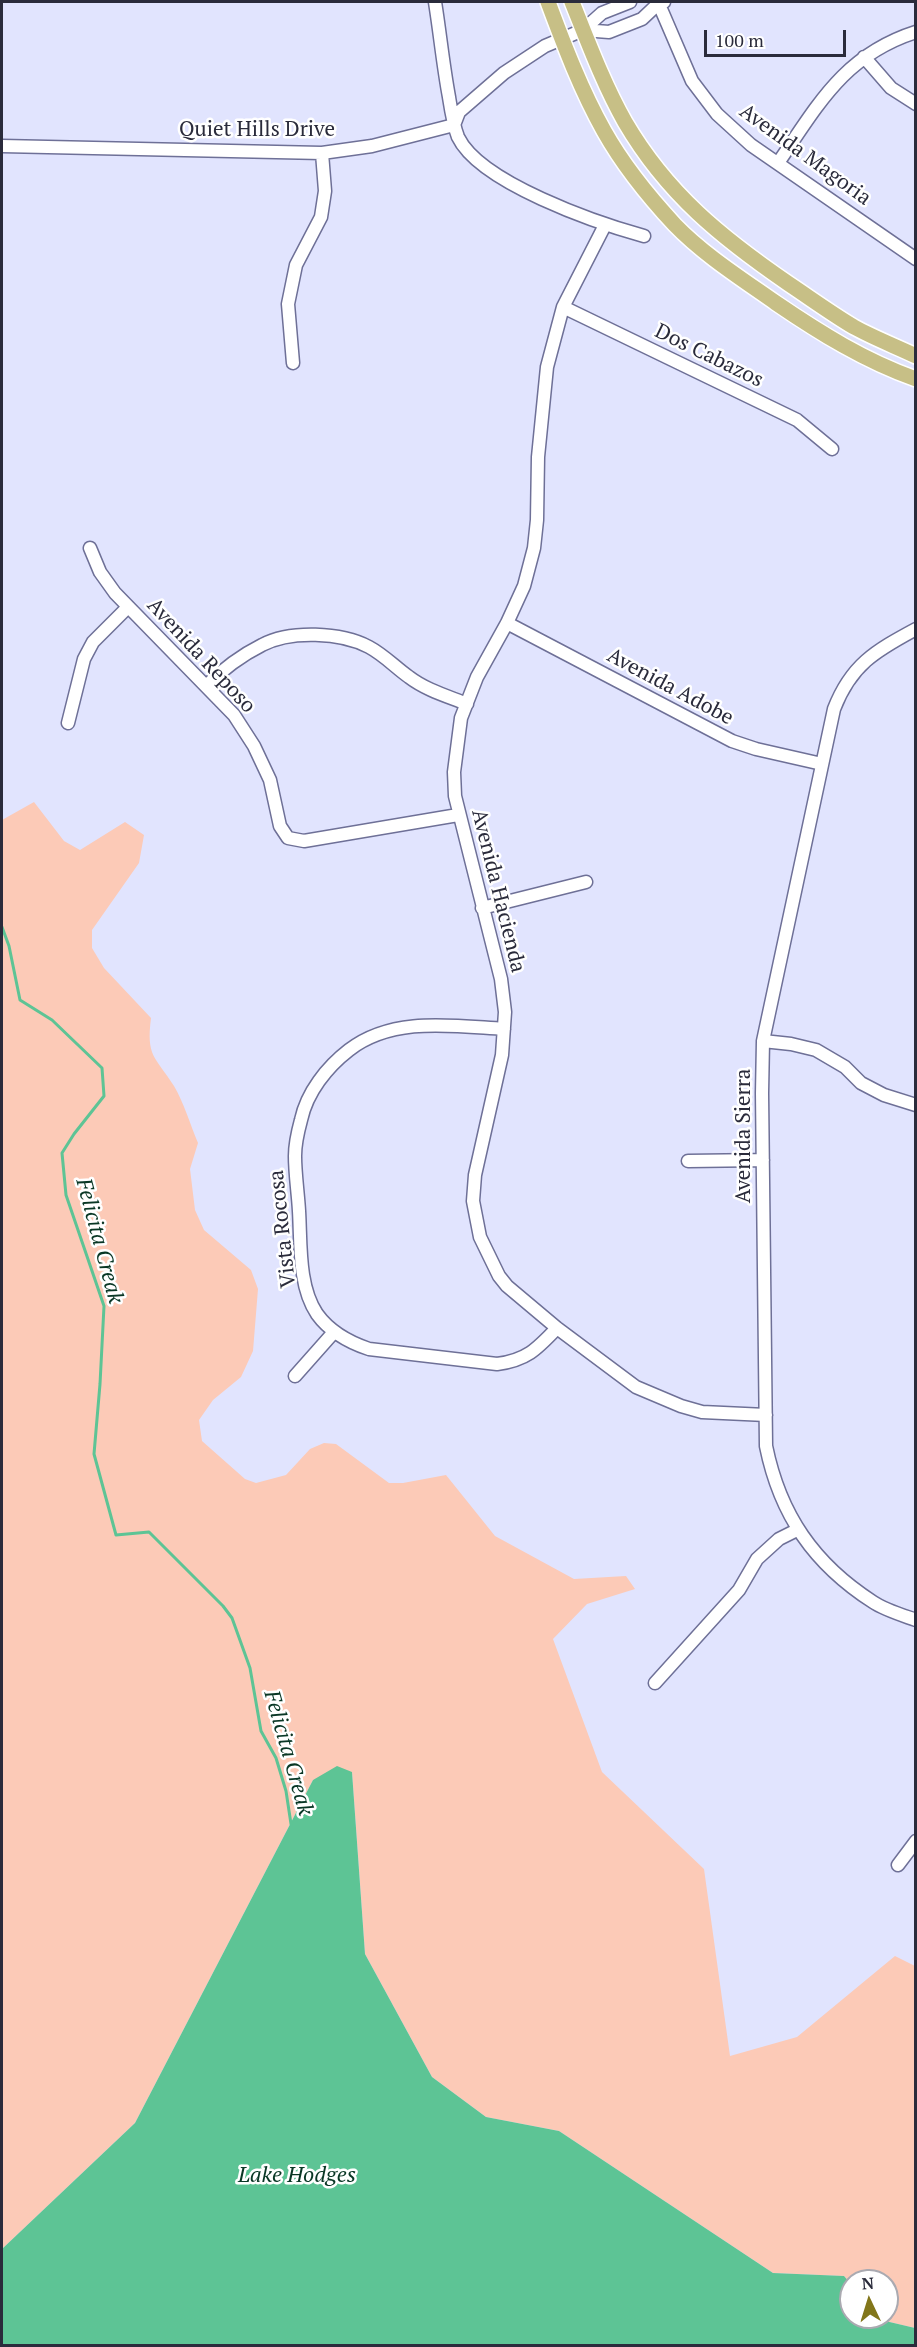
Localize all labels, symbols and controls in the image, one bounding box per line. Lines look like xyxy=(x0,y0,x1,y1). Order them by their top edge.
scale bar xyxy=(707,18,850,56)
text: 100 m xyxy=(715,28,764,52)
street label: Avenida Magoria xyxy=(734,99,876,211)
street label: Quiet Hills Drive xyxy=(179,117,335,143)
street label: Dos Cabazos xyxy=(651,319,767,393)
street label: Avenida Reposo xyxy=(141,593,261,719)
street label: Avenida Adobe xyxy=(603,643,737,731)
street label: Avenida Hacienda xyxy=(466,807,530,975)
street label: Avenida Sierra xyxy=(731,1069,757,1203)
street label: Vista Rocosa xyxy=(264,1169,302,1289)
water label: Felicita Creak xyxy=(70,1175,128,1307)
water label: Felicita Creak xyxy=(258,1687,318,1819)
water label: Lake Hodges xyxy=(238,2163,356,2189)
north arrow xyxy=(839,2269,899,2329)
text: N xyxy=(861,2272,875,2294)

